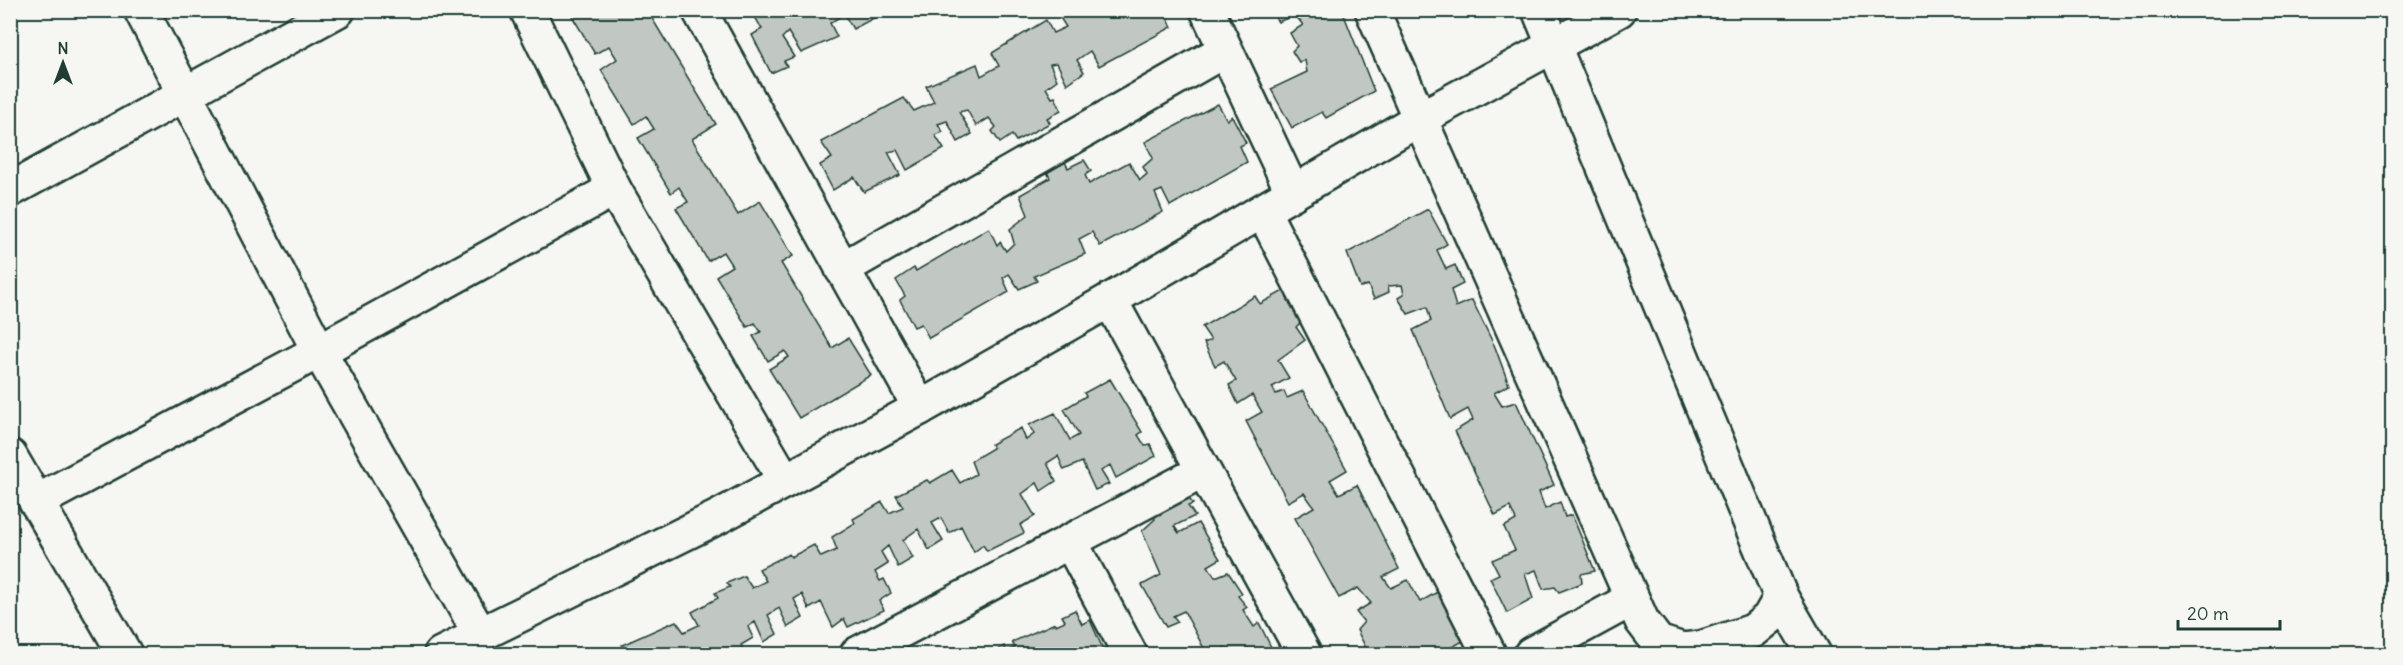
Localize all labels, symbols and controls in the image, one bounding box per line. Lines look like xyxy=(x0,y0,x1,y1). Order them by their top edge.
north arrow xyxy=(33,33,93,93)
text: N xyxy=(57,38,69,58)
scale bar xyxy=(2178,593,2280,631)
text: 20 m xyxy=(2187,602,2229,625)

